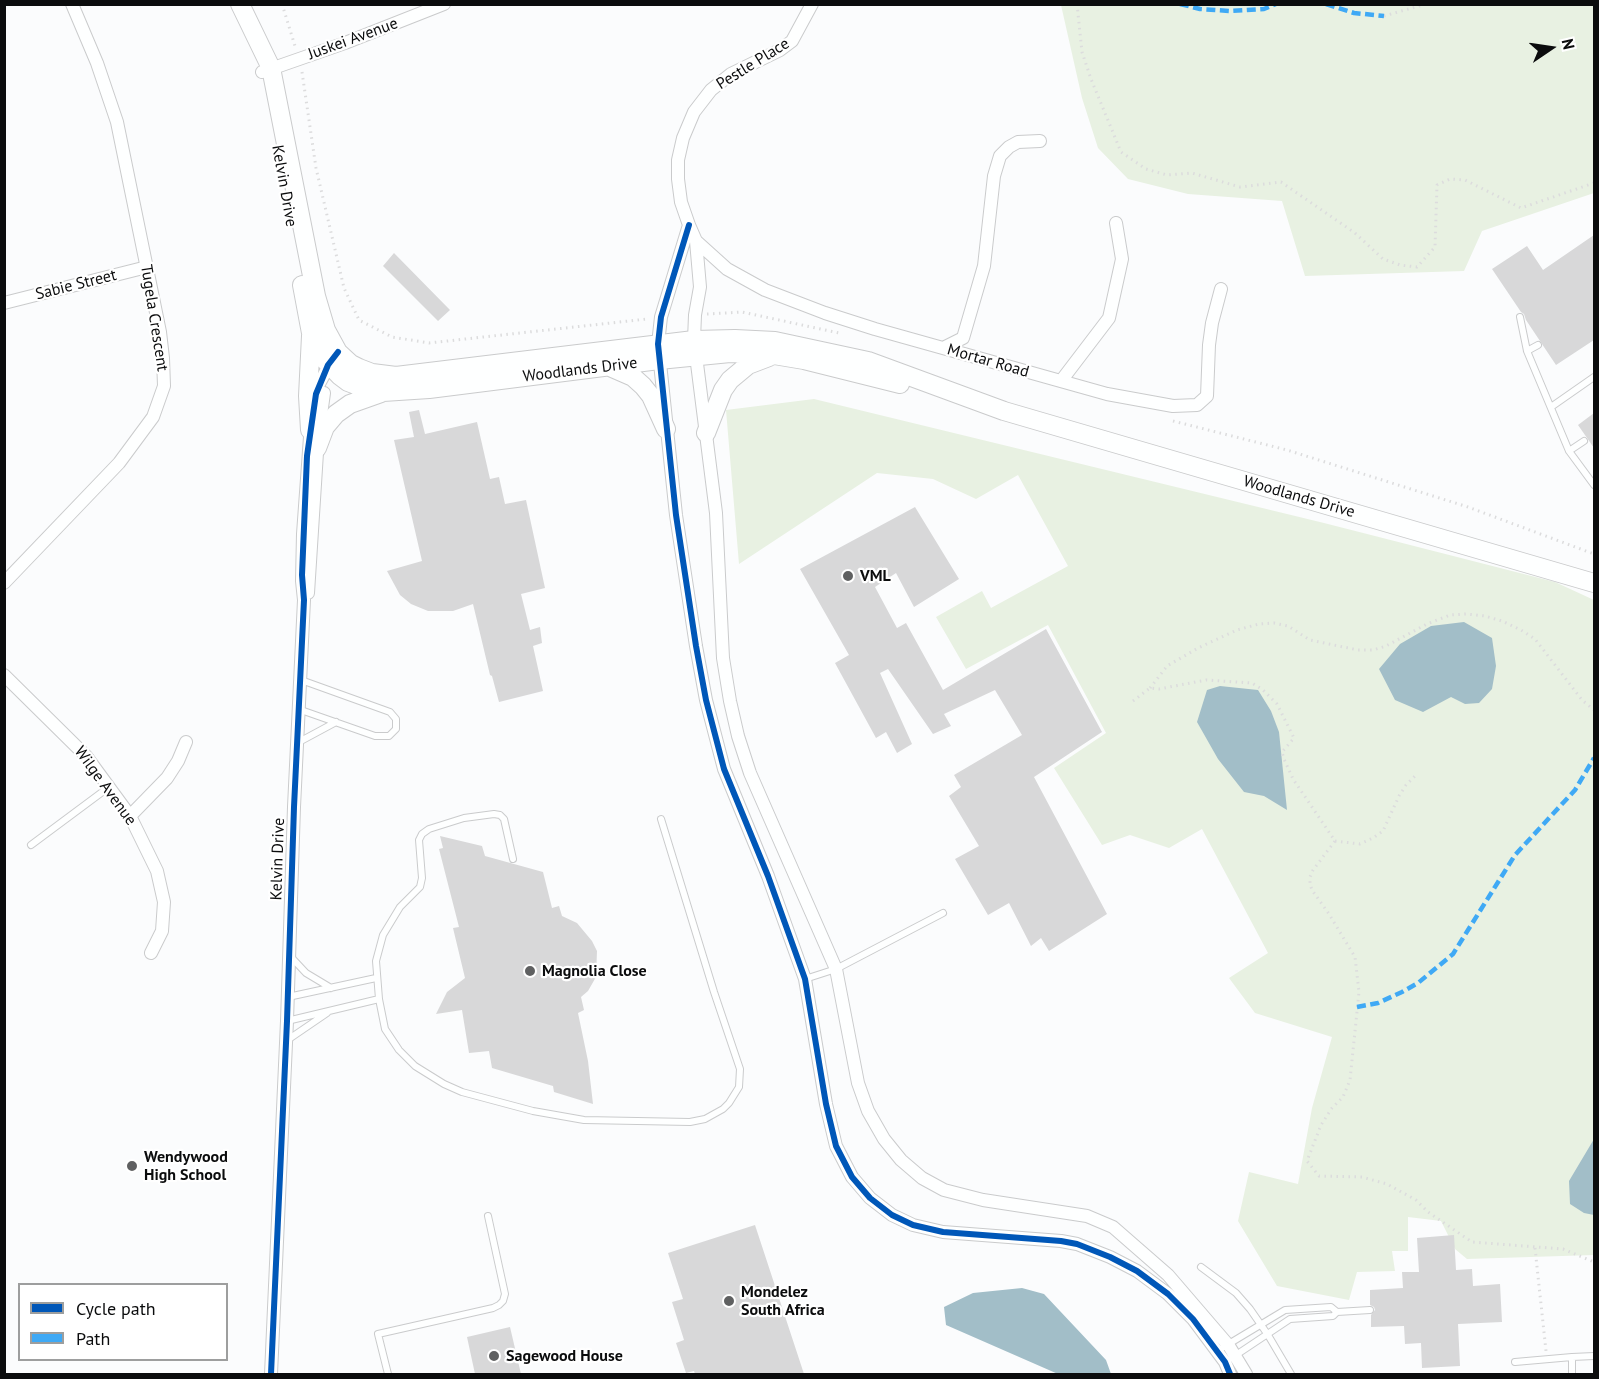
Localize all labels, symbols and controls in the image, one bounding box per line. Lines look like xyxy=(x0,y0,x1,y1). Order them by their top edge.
street label: Juskei Avenue xyxy=(305,14,401,64)
north arrow xyxy=(1521,18,1581,78)
street label: Pestle Place xyxy=(713,34,793,94)
text: N xyxy=(1558,37,1579,51)
street label: Kelvin Drive xyxy=(267,144,301,228)
street label: Tugela Crescent xyxy=(136,263,172,373)
street label: Sabie Street xyxy=(34,266,118,304)
street label: Mortar Road xyxy=(945,340,1031,382)
street label: Woodlands Drive xyxy=(522,353,638,387)
street label: Woodlands Drive xyxy=(1241,472,1357,522)
place label: VML xyxy=(860,566,891,586)
marker: VML xyxy=(841,569,855,583)
street label: Wilge Avenue xyxy=(70,743,140,829)
street label: Kelvin Drive xyxy=(267,817,289,901)
place label: Magnolia Close xyxy=(542,961,647,981)
marker: Magnolia Close xyxy=(523,964,537,978)
place label: Wendywood High School xyxy=(144,1147,228,1185)
marker: Wendywood High School xyxy=(125,1159,139,1173)
place label: Mondelez South Africa xyxy=(741,1282,825,1320)
legend xyxy=(18,1283,228,1361)
marker: Mondelez South Africa xyxy=(722,1294,736,1308)
text: Cycle path xyxy=(76,1297,156,1320)
text: Path xyxy=(76,1327,110,1350)
place label: Sagewood House xyxy=(506,1346,623,1366)
marker: Sagewood House xyxy=(487,1349,501,1363)

